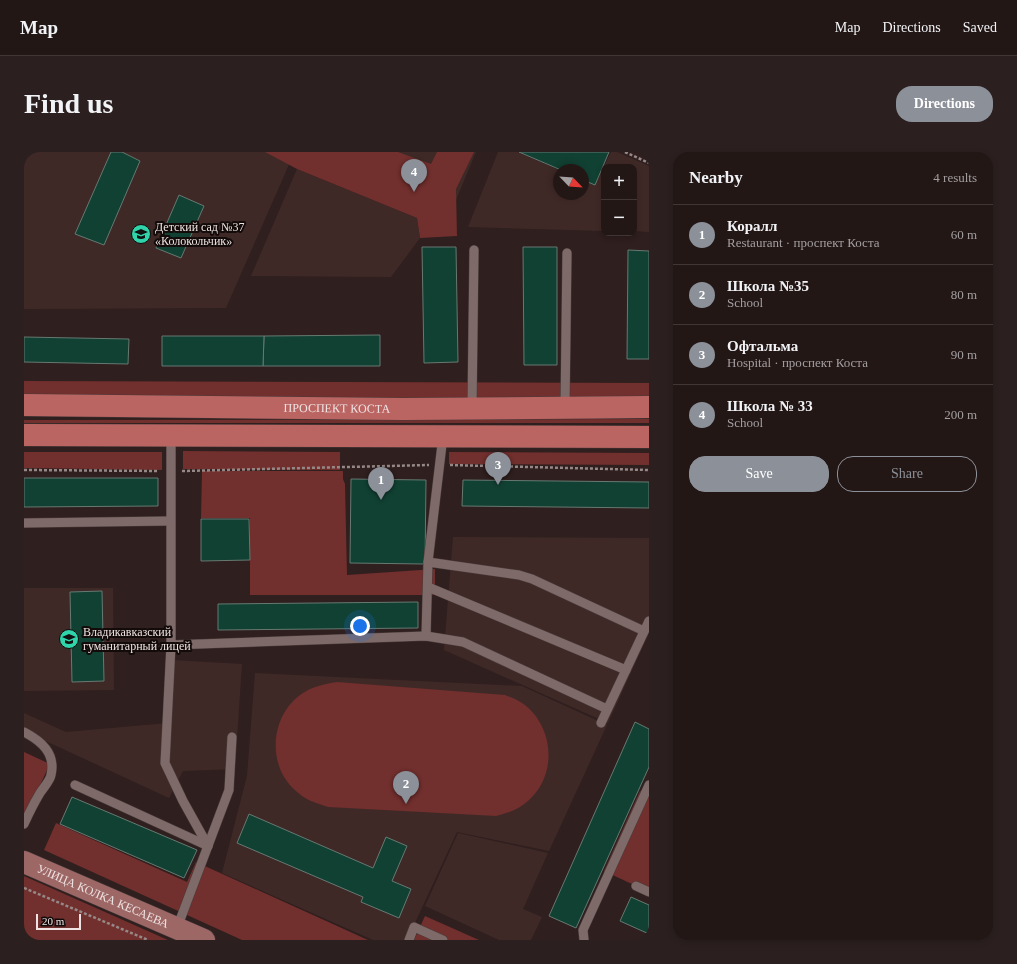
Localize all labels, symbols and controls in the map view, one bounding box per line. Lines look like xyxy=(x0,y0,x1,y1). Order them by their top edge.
text: Map xyxy=(20,17,58,38)
text: Map xyxy=(835,20,860,35)
text: Directions xyxy=(882,20,941,35)
text: Saved xyxy=(963,20,997,35)
button: Directions xyxy=(896,86,993,122)
text: Find us xyxy=(24,88,114,119)
pin: 4 xyxy=(401,159,427,192)
north arrow xyxy=(553,164,589,200)
map controls xyxy=(601,164,637,236)
button: + xyxy=(601,164,637,200)
text: Nearby xyxy=(689,168,743,187)
text: 4 results xyxy=(933,170,977,185)
button: − xyxy=(601,200,637,236)
text: Коралл xyxy=(727,218,777,234)
place label: Детский сад №37 «Колокольчик» xyxy=(155,220,244,248)
school or university icon: Детский сад №37 «Колокольчик» xyxy=(130,223,152,245)
text: 1 xyxy=(699,227,705,242)
text: 60 m xyxy=(951,227,977,242)
text: Restaurant · проспект Коста xyxy=(727,235,880,250)
text: Школа №35 xyxy=(727,278,809,294)
text: 2 xyxy=(699,287,705,302)
text: 80 m xyxy=(951,287,977,302)
text: School xyxy=(727,295,763,310)
text: Офтальма xyxy=(727,338,798,354)
text: 3 xyxy=(699,347,705,362)
text: 90 m xyxy=(951,347,977,362)
text: Hospital · проспект Коста xyxy=(727,355,868,370)
text: Школа № 33 xyxy=(727,398,813,414)
street label: ПРОСПЕКТ КОСТА xyxy=(284,401,391,416)
text: 4 xyxy=(699,407,705,422)
text: 200 m xyxy=(944,407,977,422)
text: School xyxy=(727,415,763,430)
pin: 3 xyxy=(485,452,511,485)
button: Save xyxy=(689,456,829,492)
button: Share xyxy=(837,456,977,492)
pin: 1 xyxy=(368,467,394,500)
your location xyxy=(350,616,370,636)
place label: Владикавказский гуманитарный лицей xyxy=(83,625,191,653)
school or university icon: Владикавказский гуманитарный лицей xyxy=(58,628,80,650)
pin: 2 xyxy=(393,771,419,804)
street label: УЛИЦА КОЛКА КЕСАЕВА xyxy=(35,861,171,931)
scale bar xyxy=(36,912,81,931)
text: 20 m xyxy=(42,915,64,927)

